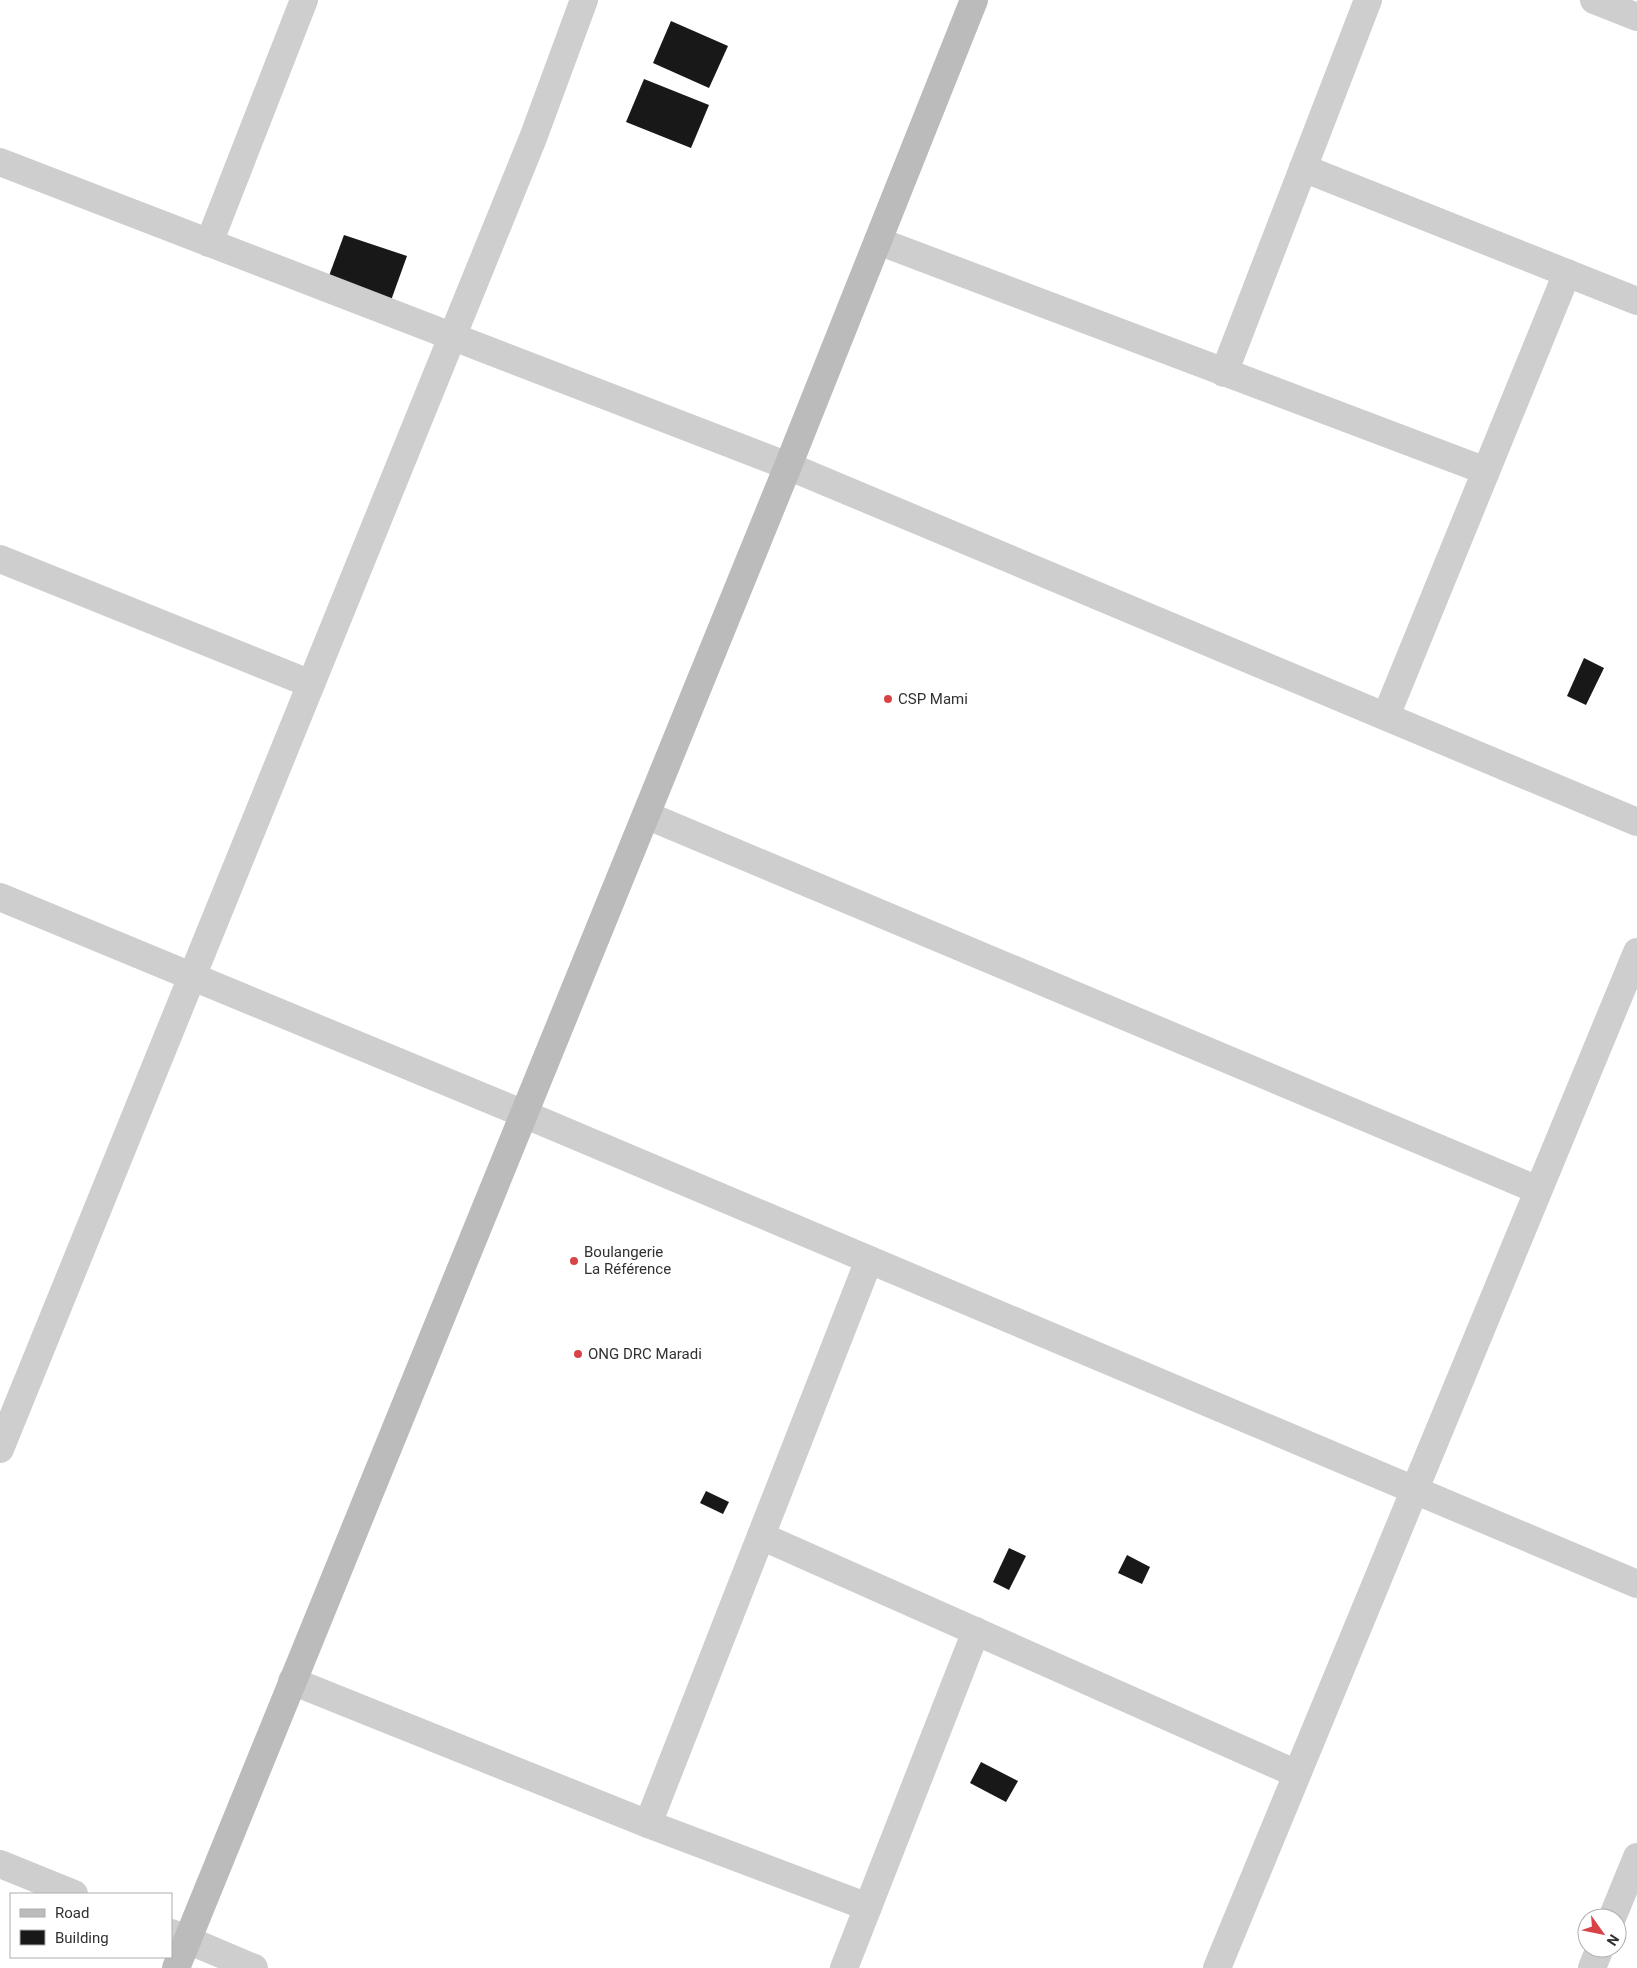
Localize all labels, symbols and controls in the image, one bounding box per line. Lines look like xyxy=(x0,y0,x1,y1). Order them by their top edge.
place label: CSP Mami xyxy=(898,690,968,708)
marker: CSP Mami xyxy=(882,693,894,705)
place label: Boulangerie La Référence xyxy=(584,1243,671,1278)
marker: Boulangerie La Référence xyxy=(568,1255,580,1267)
place label: ONG DRC Maradi xyxy=(588,1345,702,1363)
marker: ONG DRC Maradi xyxy=(572,1348,584,1360)
legend xyxy=(10,1893,172,1958)
text: Road xyxy=(55,1904,89,1922)
north arrow xyxy=(1577,1908,1627,1958)
text: Building xyxy=(55,1929,109,1947)
text: N xyxy=(1603,1932,1622,1949)

